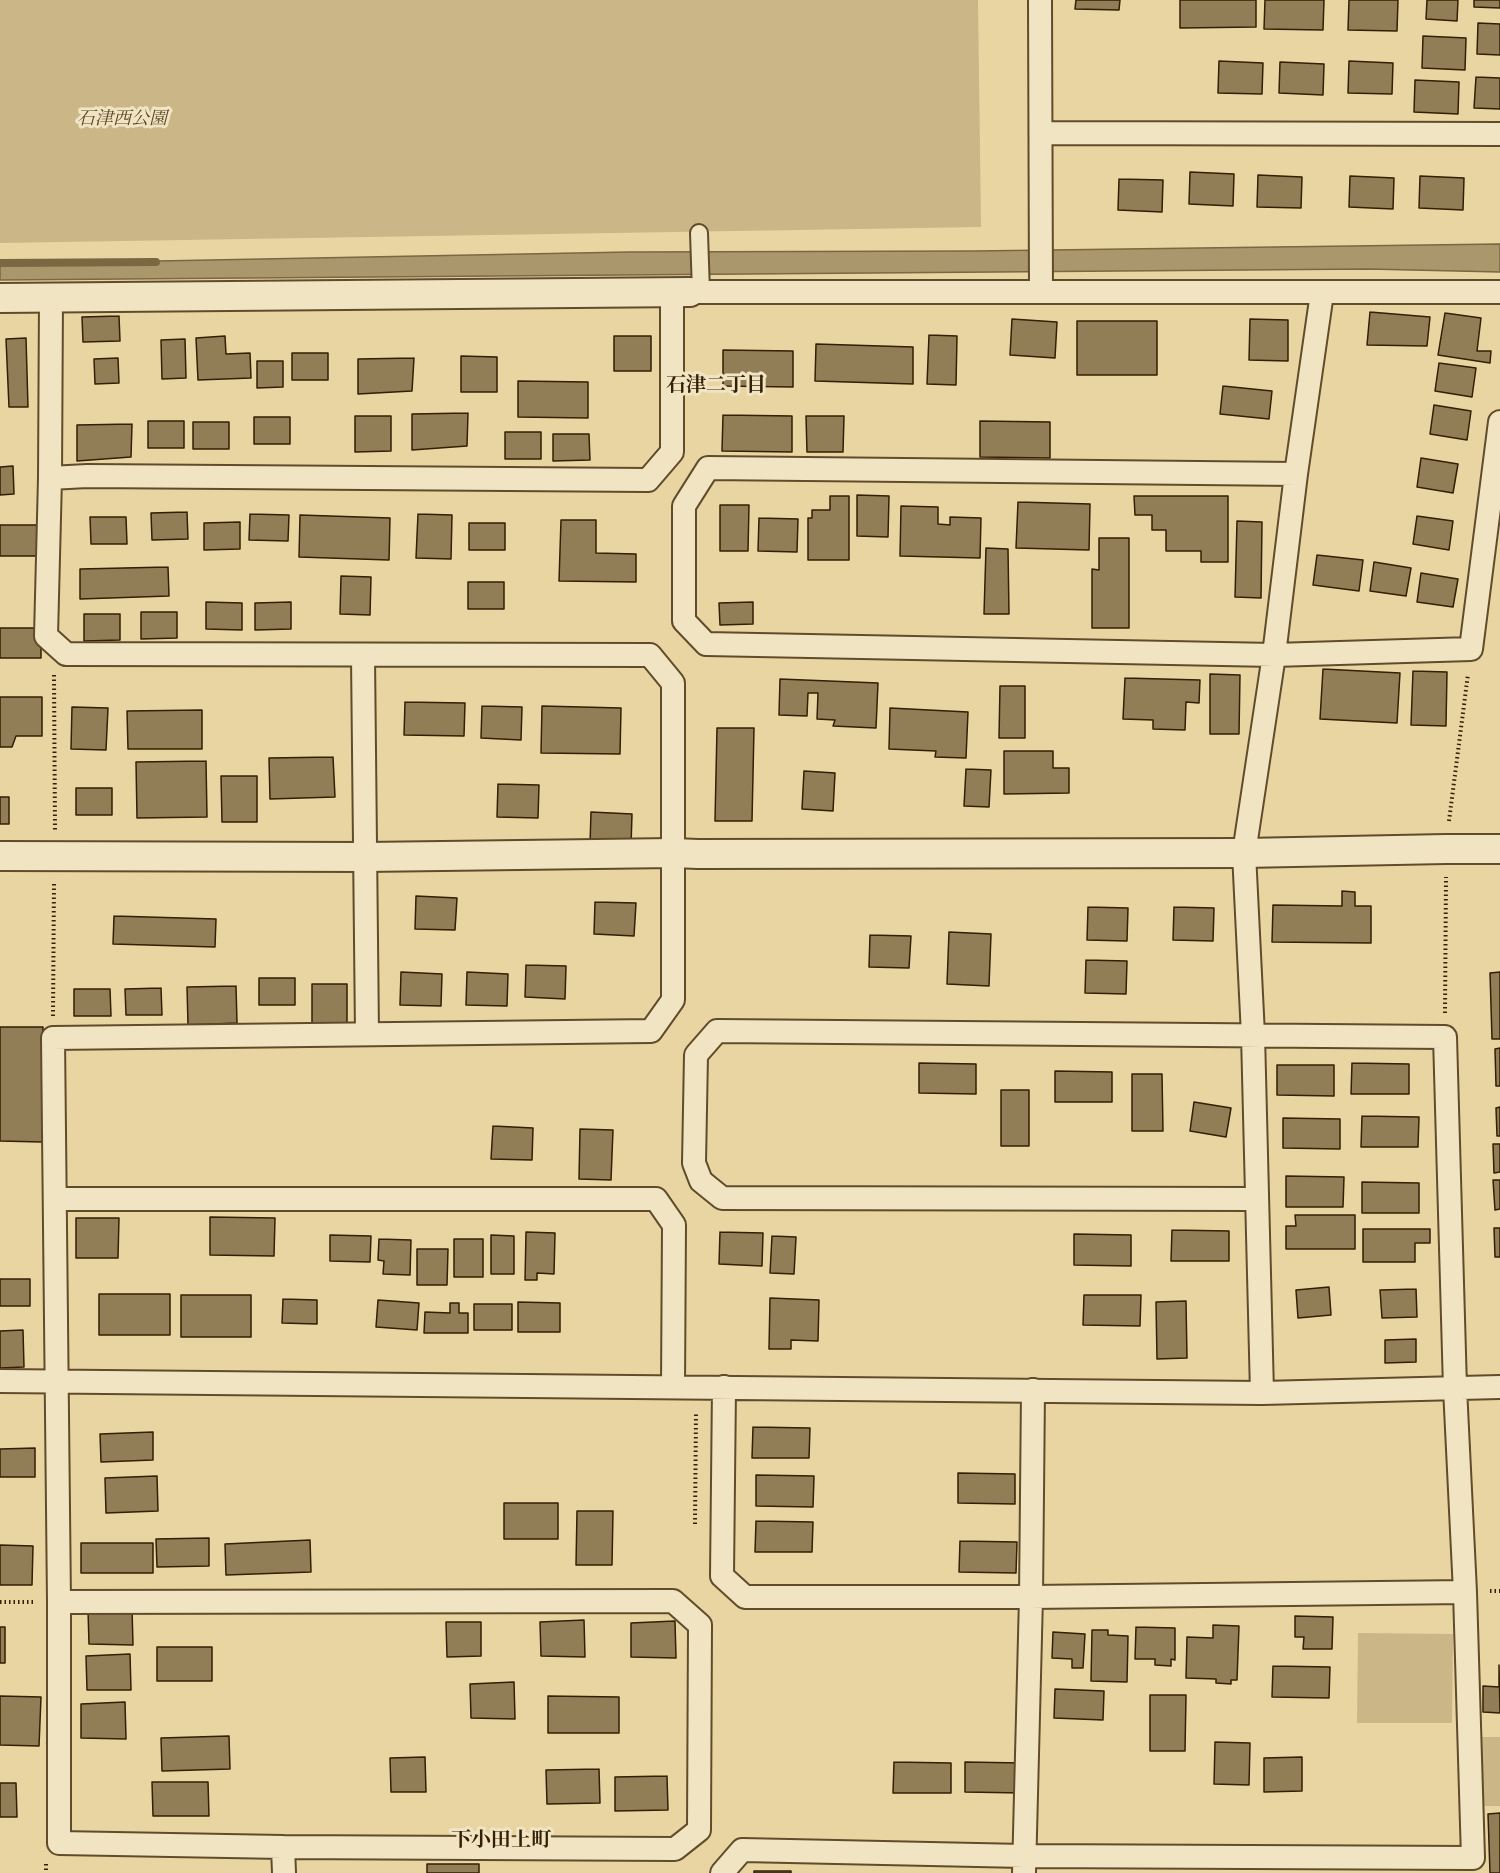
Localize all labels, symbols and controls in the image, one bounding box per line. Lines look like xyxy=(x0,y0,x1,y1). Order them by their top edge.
park label: 石津西公園 xyxy=(77,109,167,131)
district label: 石津二丁目 xyxy=(666,375,766,399)
district label: 下小田上町 xyxy=(451,1830,551,1854)

